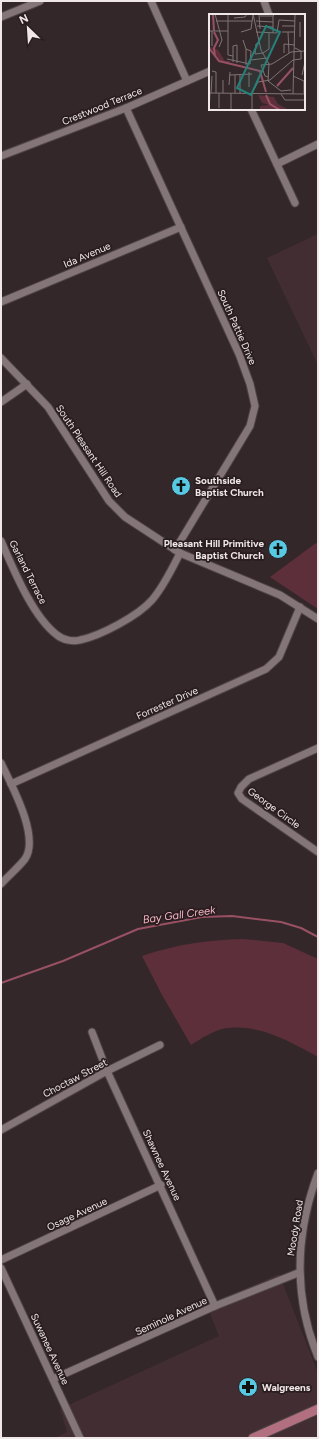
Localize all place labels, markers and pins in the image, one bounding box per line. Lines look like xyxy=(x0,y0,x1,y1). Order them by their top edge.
place label: Southside Baptist Church xyxy=(195,474,264,499)
church icon: Southside Baptist Church xyxy=(170,475,192,497)
place label: Pleasant Hill Primitive Baptist Church xyxy=(164,537,264,562)
church icon: Pleasant Hill Primitive Baptist Church xyxy=(267,538,289,560)
pharmacy icon: Walgreens xyxy=(237,1376,259,1398)
place label: Walgreens xyxy=(262,1381,311,1394)

